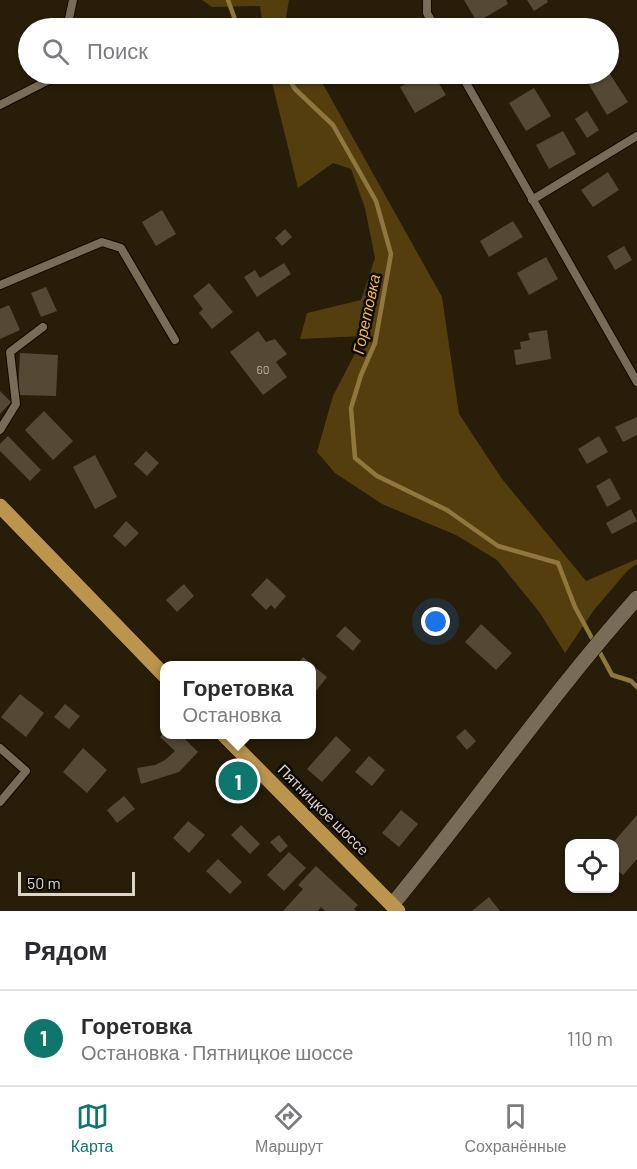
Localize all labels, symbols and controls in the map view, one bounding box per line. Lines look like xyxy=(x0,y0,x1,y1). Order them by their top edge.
search box xyxy=(18,18,619,84)
icon: search xyxy=(39,35,72,68)
text: Поиск xyxy=(87,37,148,63)
water label: Горетовка xyxy=(348,272,383,356)
house number: 60 xyxy=(257,362,269,376)
your location xyxy=(421,607,450,636)
popup xyxy=(160,661,316,739)
text: Горетовка xyxy=(183,674,293,700)
text: Остановка xyxy=(183,702,281,726)
pin: 1 xyxy=(218,758,258,804)
street label: Пятницкое шоссе xyxy=(275,760,373,858)
map controls xyxy=(565,839,619,893)
button: locate xyxy=(565,839,619,893)
scale bar xyxy=(18,869,135,896)
text: 50 m xyxy=(27,873,61,892)
text: Рядом xyxy=(24,934,107,965)
text: Горетовка xyxy=(81,1012,192,1038)
text: 1 xyxy=(40,1026,47,1050)
text: 110 m xyxy=(567,1026,613,1050)
text: Остановка · Пятницкое шоссе xyxy=(81,1040,353,1064)
tab: Карта xyxy=(71,1100,114,1156)
tab: Маршрут xyxy=(255,1100,323,1156)
tab: Сохранённые xyxy=(464,1100,566,1156)

